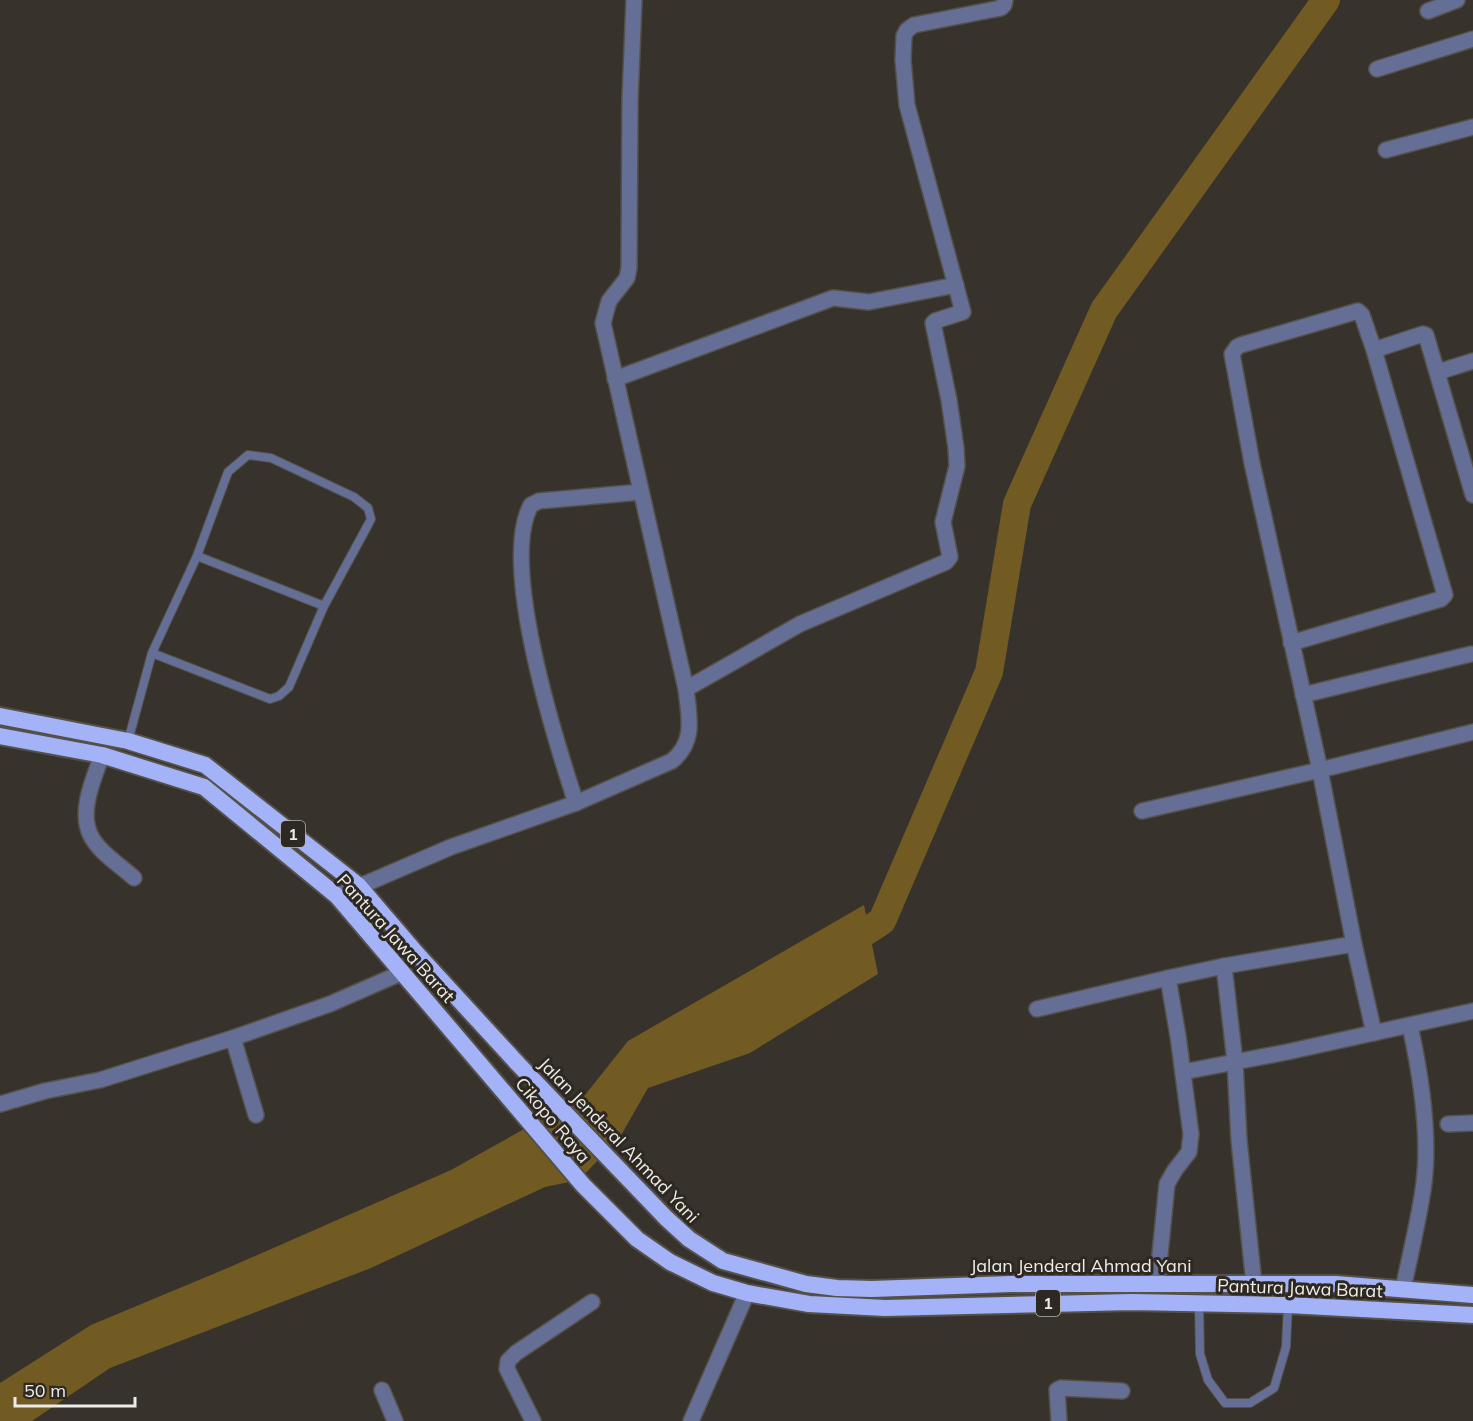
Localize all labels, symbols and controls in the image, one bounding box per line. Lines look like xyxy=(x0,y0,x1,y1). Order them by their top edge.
road number: 1 xyxy=(281,821,305,847)
street label: Pantura Jawa Barat xyxy=(332,869,460,1007)
street label: Jalan Jenderal Ahmad Yani xyxy=(534,1052,704,1228)
street label: Cikopo Raya xyxy=(510,1072,596,1168)
street label: Jalan Jenderal Ahmad Yani xyxy=(970,1254,1192,1277)
street label: Pantura Jawa Barat xyxy=(1217,1274,1383,1302)
road number: 1 xyxy=(1036,1290,1060,1316)
scale bar xyxy=(15,1370,135,1408)
text: 50 m xyxy=(24,1379,66,1402)

